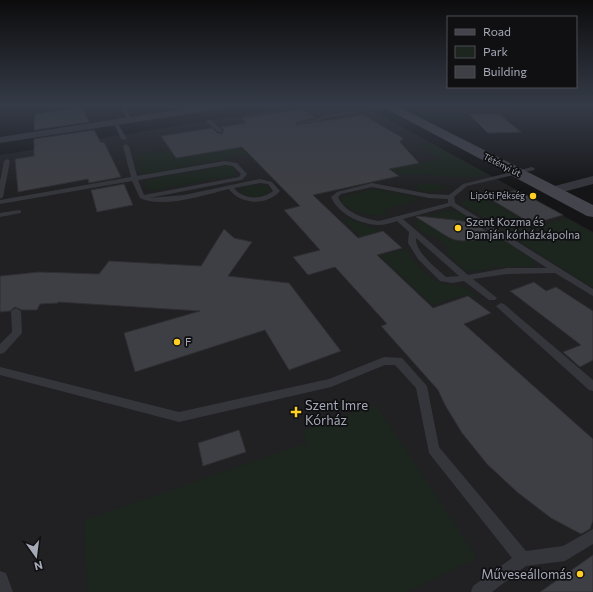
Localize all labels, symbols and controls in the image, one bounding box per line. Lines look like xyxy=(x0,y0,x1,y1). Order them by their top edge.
legend xyxy=(447,16,577,88)
text: Road xyxy=(483,24,511,38)
text: Park xyxy=(483,44,509,58)
text: Building xyxy=(483,64,527,78)
street label: Tétényi út xyxy=(482,150,523,179)
place label: Lipóti Pékség xyxy=(470,190,525,201)
marker: Lipóti Pékség xyxy=(528,191,538,201)
place label: Szent Kozma és Damján kórházkápolna xyxy=(466,215,580,241)
marker: Szent Kozma és Damján kórházkápolna xyxy=(453,223,463,233)
place label: F xyxy=(185,335,191,348)
marker: F xyxy=(172,337,182,347)
place label: Szent Imre Kórház xyxy=(305,397,368,428)
marker: Szent Imre Kórház xyxy=(290,406,302,418)
north arrow xyxy=(16,536,56,576)
text: N xyxy=(33,559,44,573)
place label: Műveseállomás xyxy=(481,566,572,582)
marker: Műveseállomás xyxy=(575,569,585,579)

